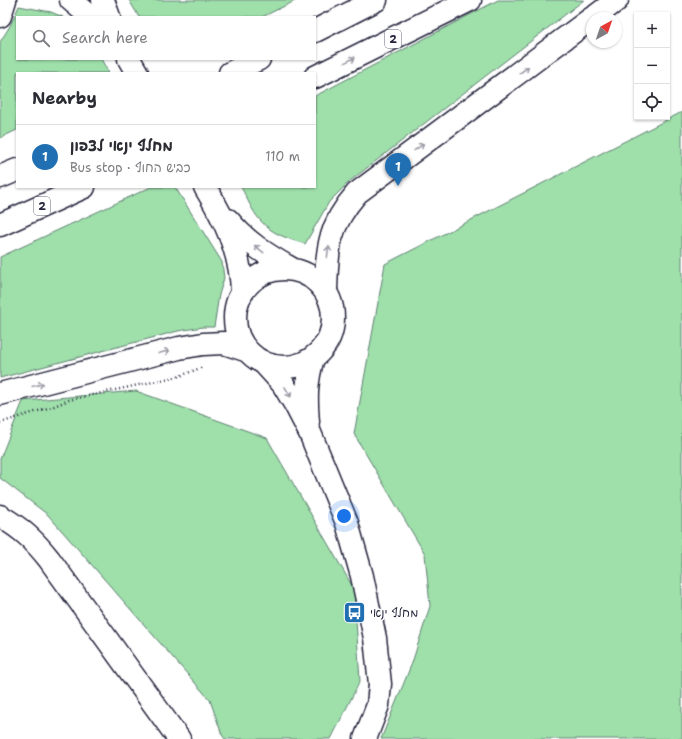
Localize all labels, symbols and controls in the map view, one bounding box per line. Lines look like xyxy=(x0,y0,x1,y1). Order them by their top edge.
north arrow xyxy=(586,12,622,48)
map controls xyxy=(634,12,670,120)
button: + xyxy=(634,12,670,48)
search box xyxy=(16,16,316,60)
icon: search xyxy=(30,27,52,49)
text: Search here xyxy=(62,28,148,48)
road number: 2 xyxy=(385,30,401,48)
button: − xyxy=(634,48,670,84)
one-way arrow xyxy=(344,56,356,63)
one-way arrow xyxy=(518,65,529,74)
button: locate xyxy=(634,84,670,120)
text: Nearby xyxy=(32,87,97,109)
text: מחלף ינאי לצפון xyxy=(70,136,173,156)
one-way arrow xyxy=(413,143,424,151)
text: 1 xyxy=(42,148,48,165)
text: 110 m xyxy=(265,148,300,165)
pin: 1 xyxy=(385,153,411,186)
text: Bus stop · כביש החוף xyxy=(70,159,191,176)
road number: 2 xyxy=(34,197,50,215)
one-way arrow xyxy=(253,245,264,253)
one-way arrow xyxy=(324,246,332,259)
one-way arrow xyxy=(157,348,170,356)
one-way arrow xyxy=(31,381,44,388)
one-way arrow xyxy=(284,386,292,398)
your location xyxy=(334,506,354,526)
bus stop icon: מחלף ינאי xyxy=(341,600,367,626)
place label: מחלף ינאי xyxy=(370,605,418,621)

